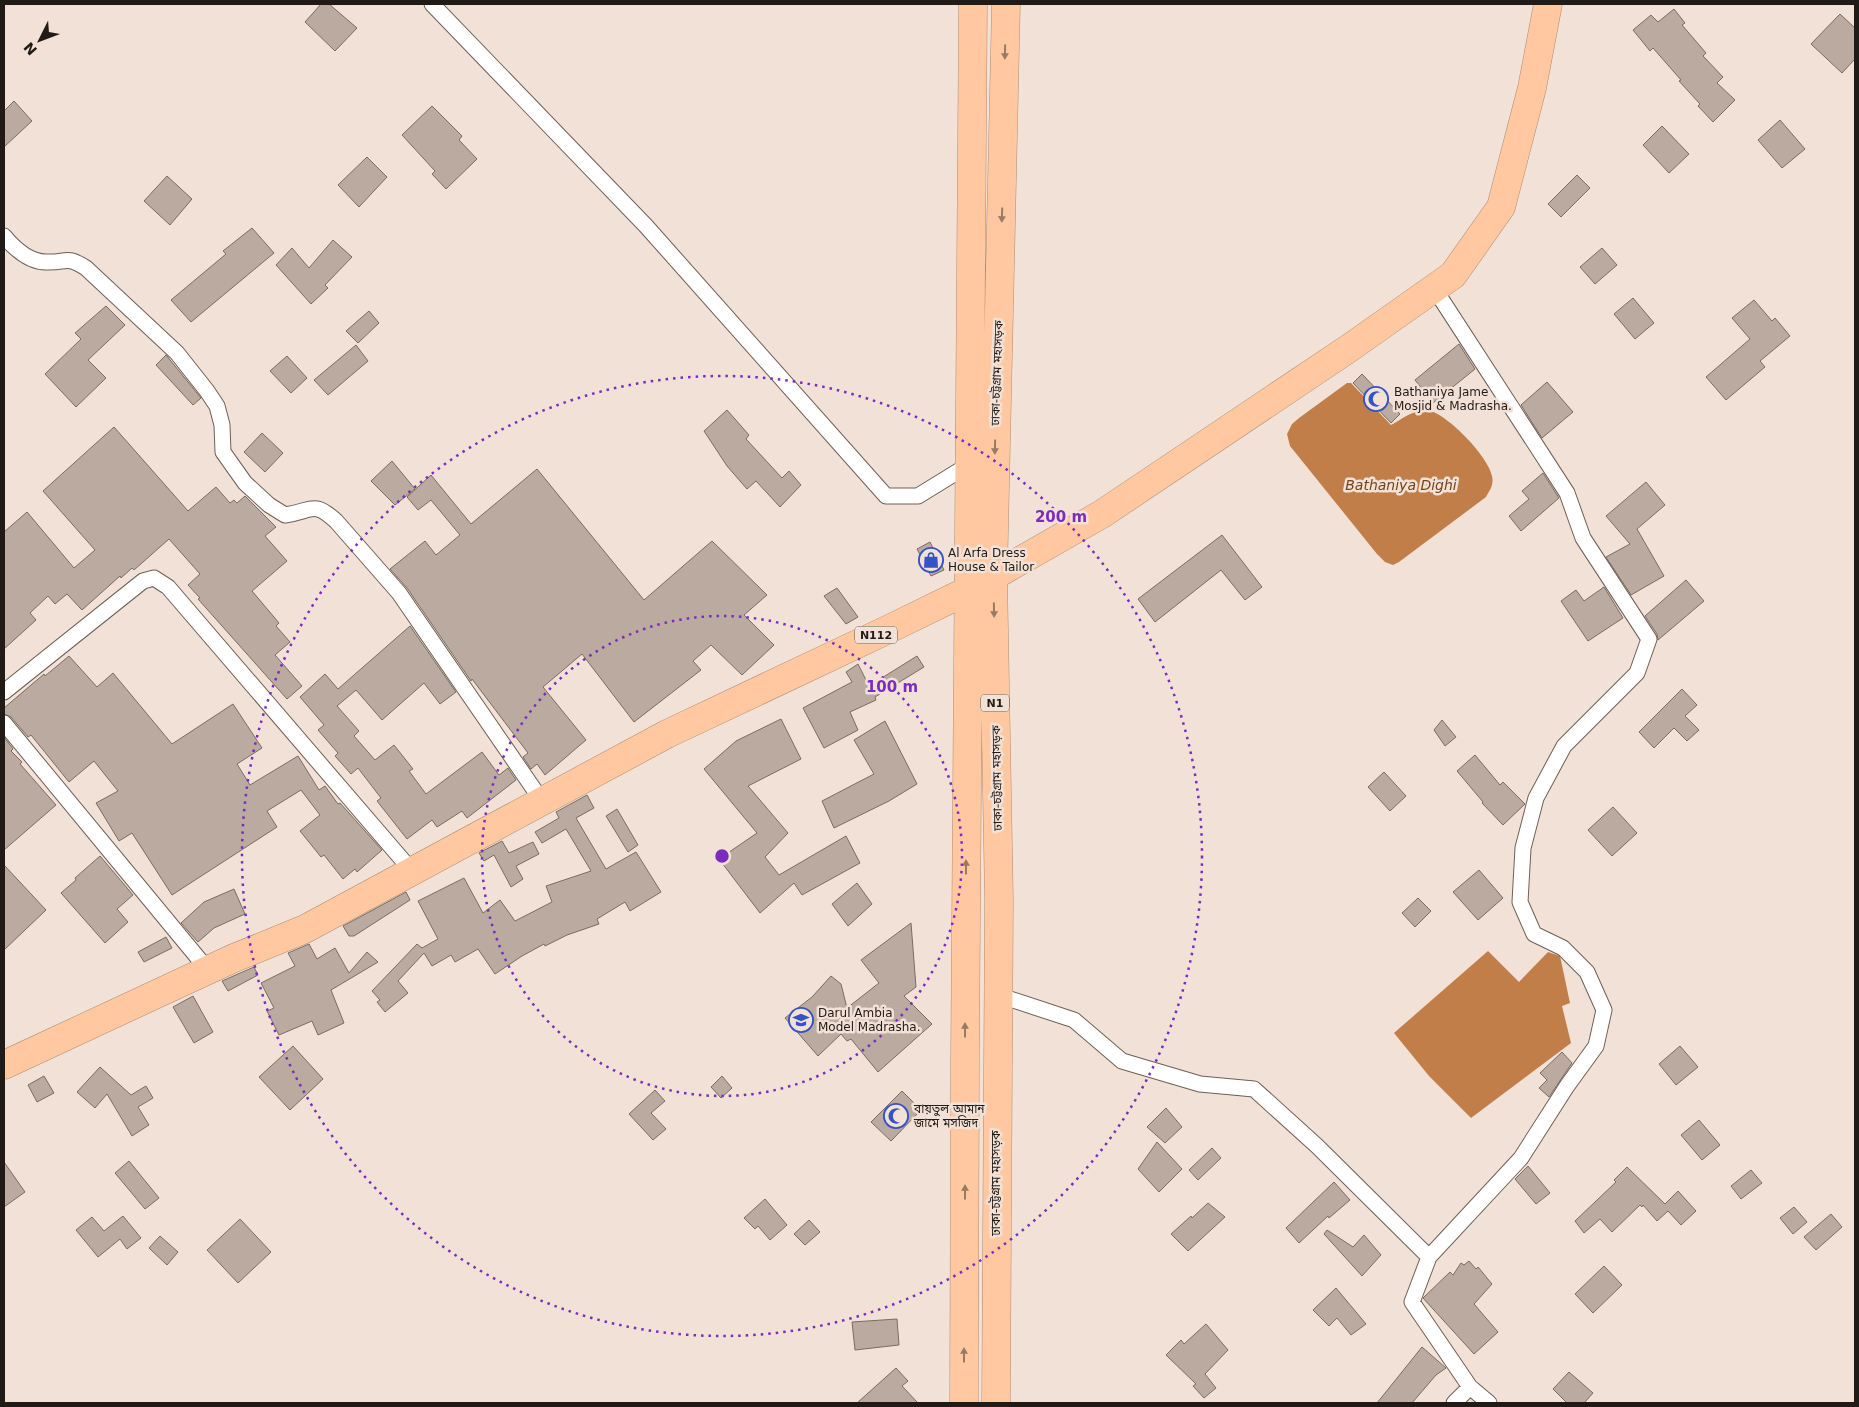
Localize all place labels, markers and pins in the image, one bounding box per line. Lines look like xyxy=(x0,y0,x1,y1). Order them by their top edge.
place label: Bathaniya Jame Mosjid & Madrasha. xyxy=(1394,385,1512,413)
mosque icon: Bathaniya Jame Mosjid & Madrasha. xyxy=(1363,386,1389,412)
place label: Al Arfa Dress House & Tailor xyxy=(948,546,1034,574)
shop icon: Al Arfa Dress House & Tailor xyxy=(918,547,944,573)
centre of rings xyxy=(713,847,731,865)
place label: Darul Ambia Model Madrasha. xyxy=(818,1006,920,1034)
school or university icon: Darul Ambia Model Madrasha. xyxy=(788,1007,814,1033)
place label: বায়তুল আমান জামে মসজিদ xyxy=(913,1102,985,1130)
mosque icon: বায়তুল আমান জামে মসজিদ xyxy=(883,1103,909,1129)

